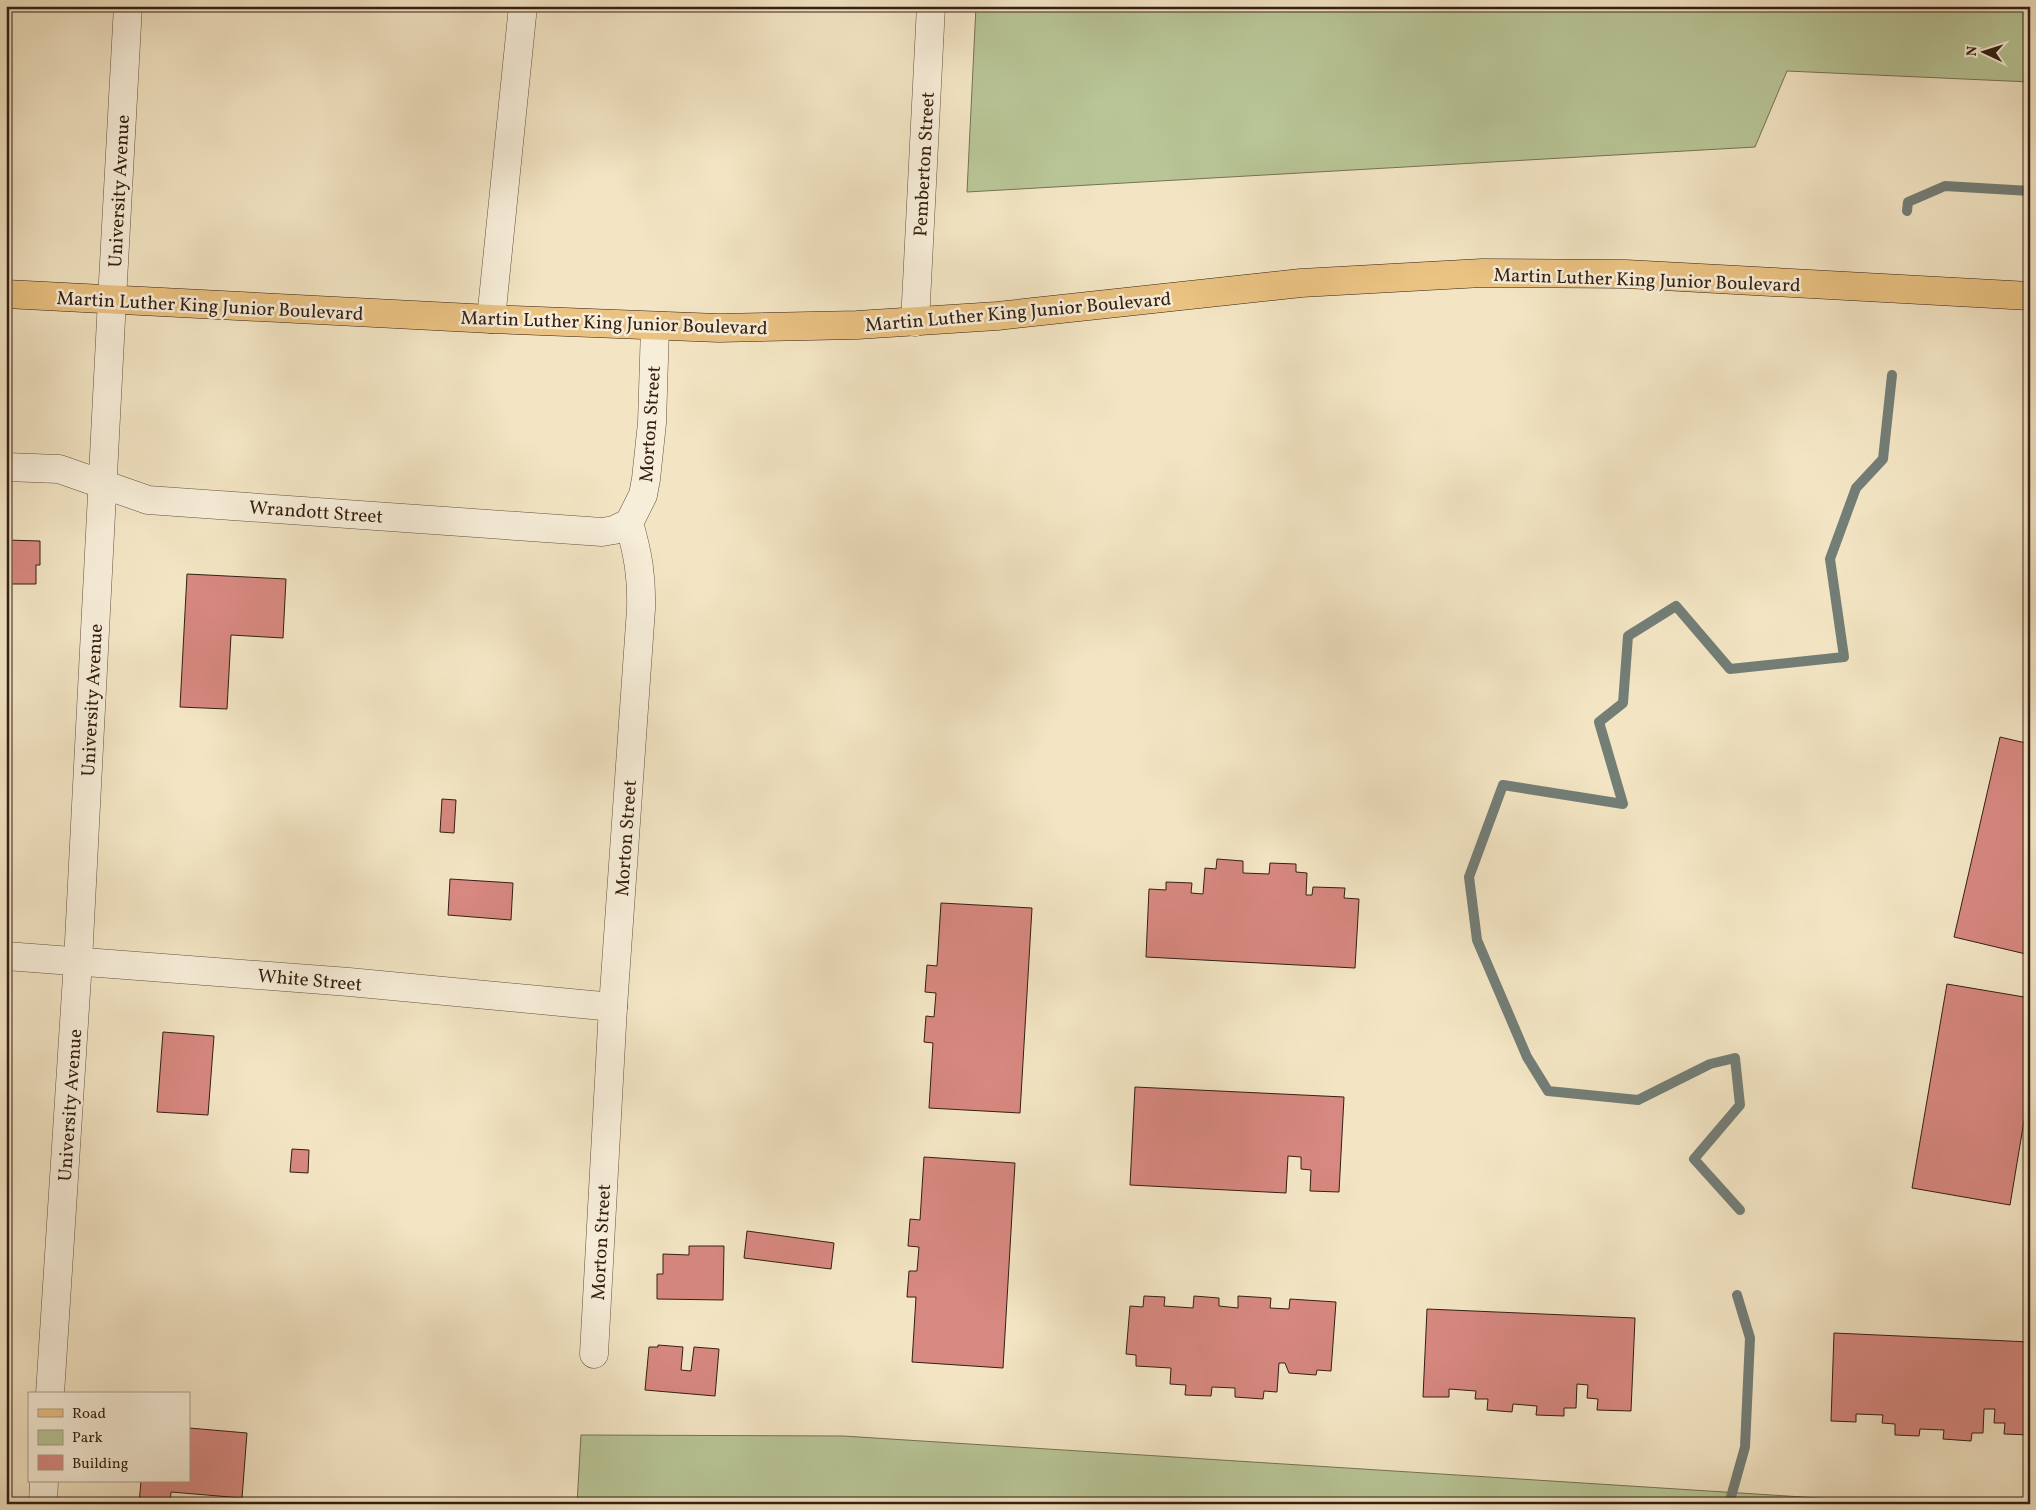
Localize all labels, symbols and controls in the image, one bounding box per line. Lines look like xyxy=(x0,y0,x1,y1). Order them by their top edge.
north arrow xyxy=(1958,28,2008,78)
text: N xyxy=(1963,45,1982,57)
street label: Pemberton Street xyxy=(908,91,942,237)
street label: University Avenue xyxy=(103,114,137,268)
street label: Martin Luther King Junior Boulevard xyxy=(1493,263,1801,299)
street label: Martin Luther King Junior Boulevard xyxy=(56,286,364,328)
street label: Martin Luther King Junior Boulevard xyxy=(864,287,1172,339)
street label: Martin Luther King Junior Boulevard xyxy=(460,306,768,342)
street label: Morton Street xyxy=(634,365,668,483)
street label: Wrandott Street xyxy=(248,495,384,531)
street label: University Avenue xyxy=(76,623,110,777)
street label: Morton Street xyxy=(610,779,644,897)
street label: White Street xyxy=(256,963,364,999)
street label: University Avenue xyxy=(53,1028,89,1182)
street label: Morton Street xyxy=(586,1183,618,1301)
legend xyxy=(28,1392,190,1482)
text: Road xyxy=(72,1404,106,1425)
text: Park xyxy=(72,1428,103,1449)
text: Building xyxy=(72,1454,129,1475)

